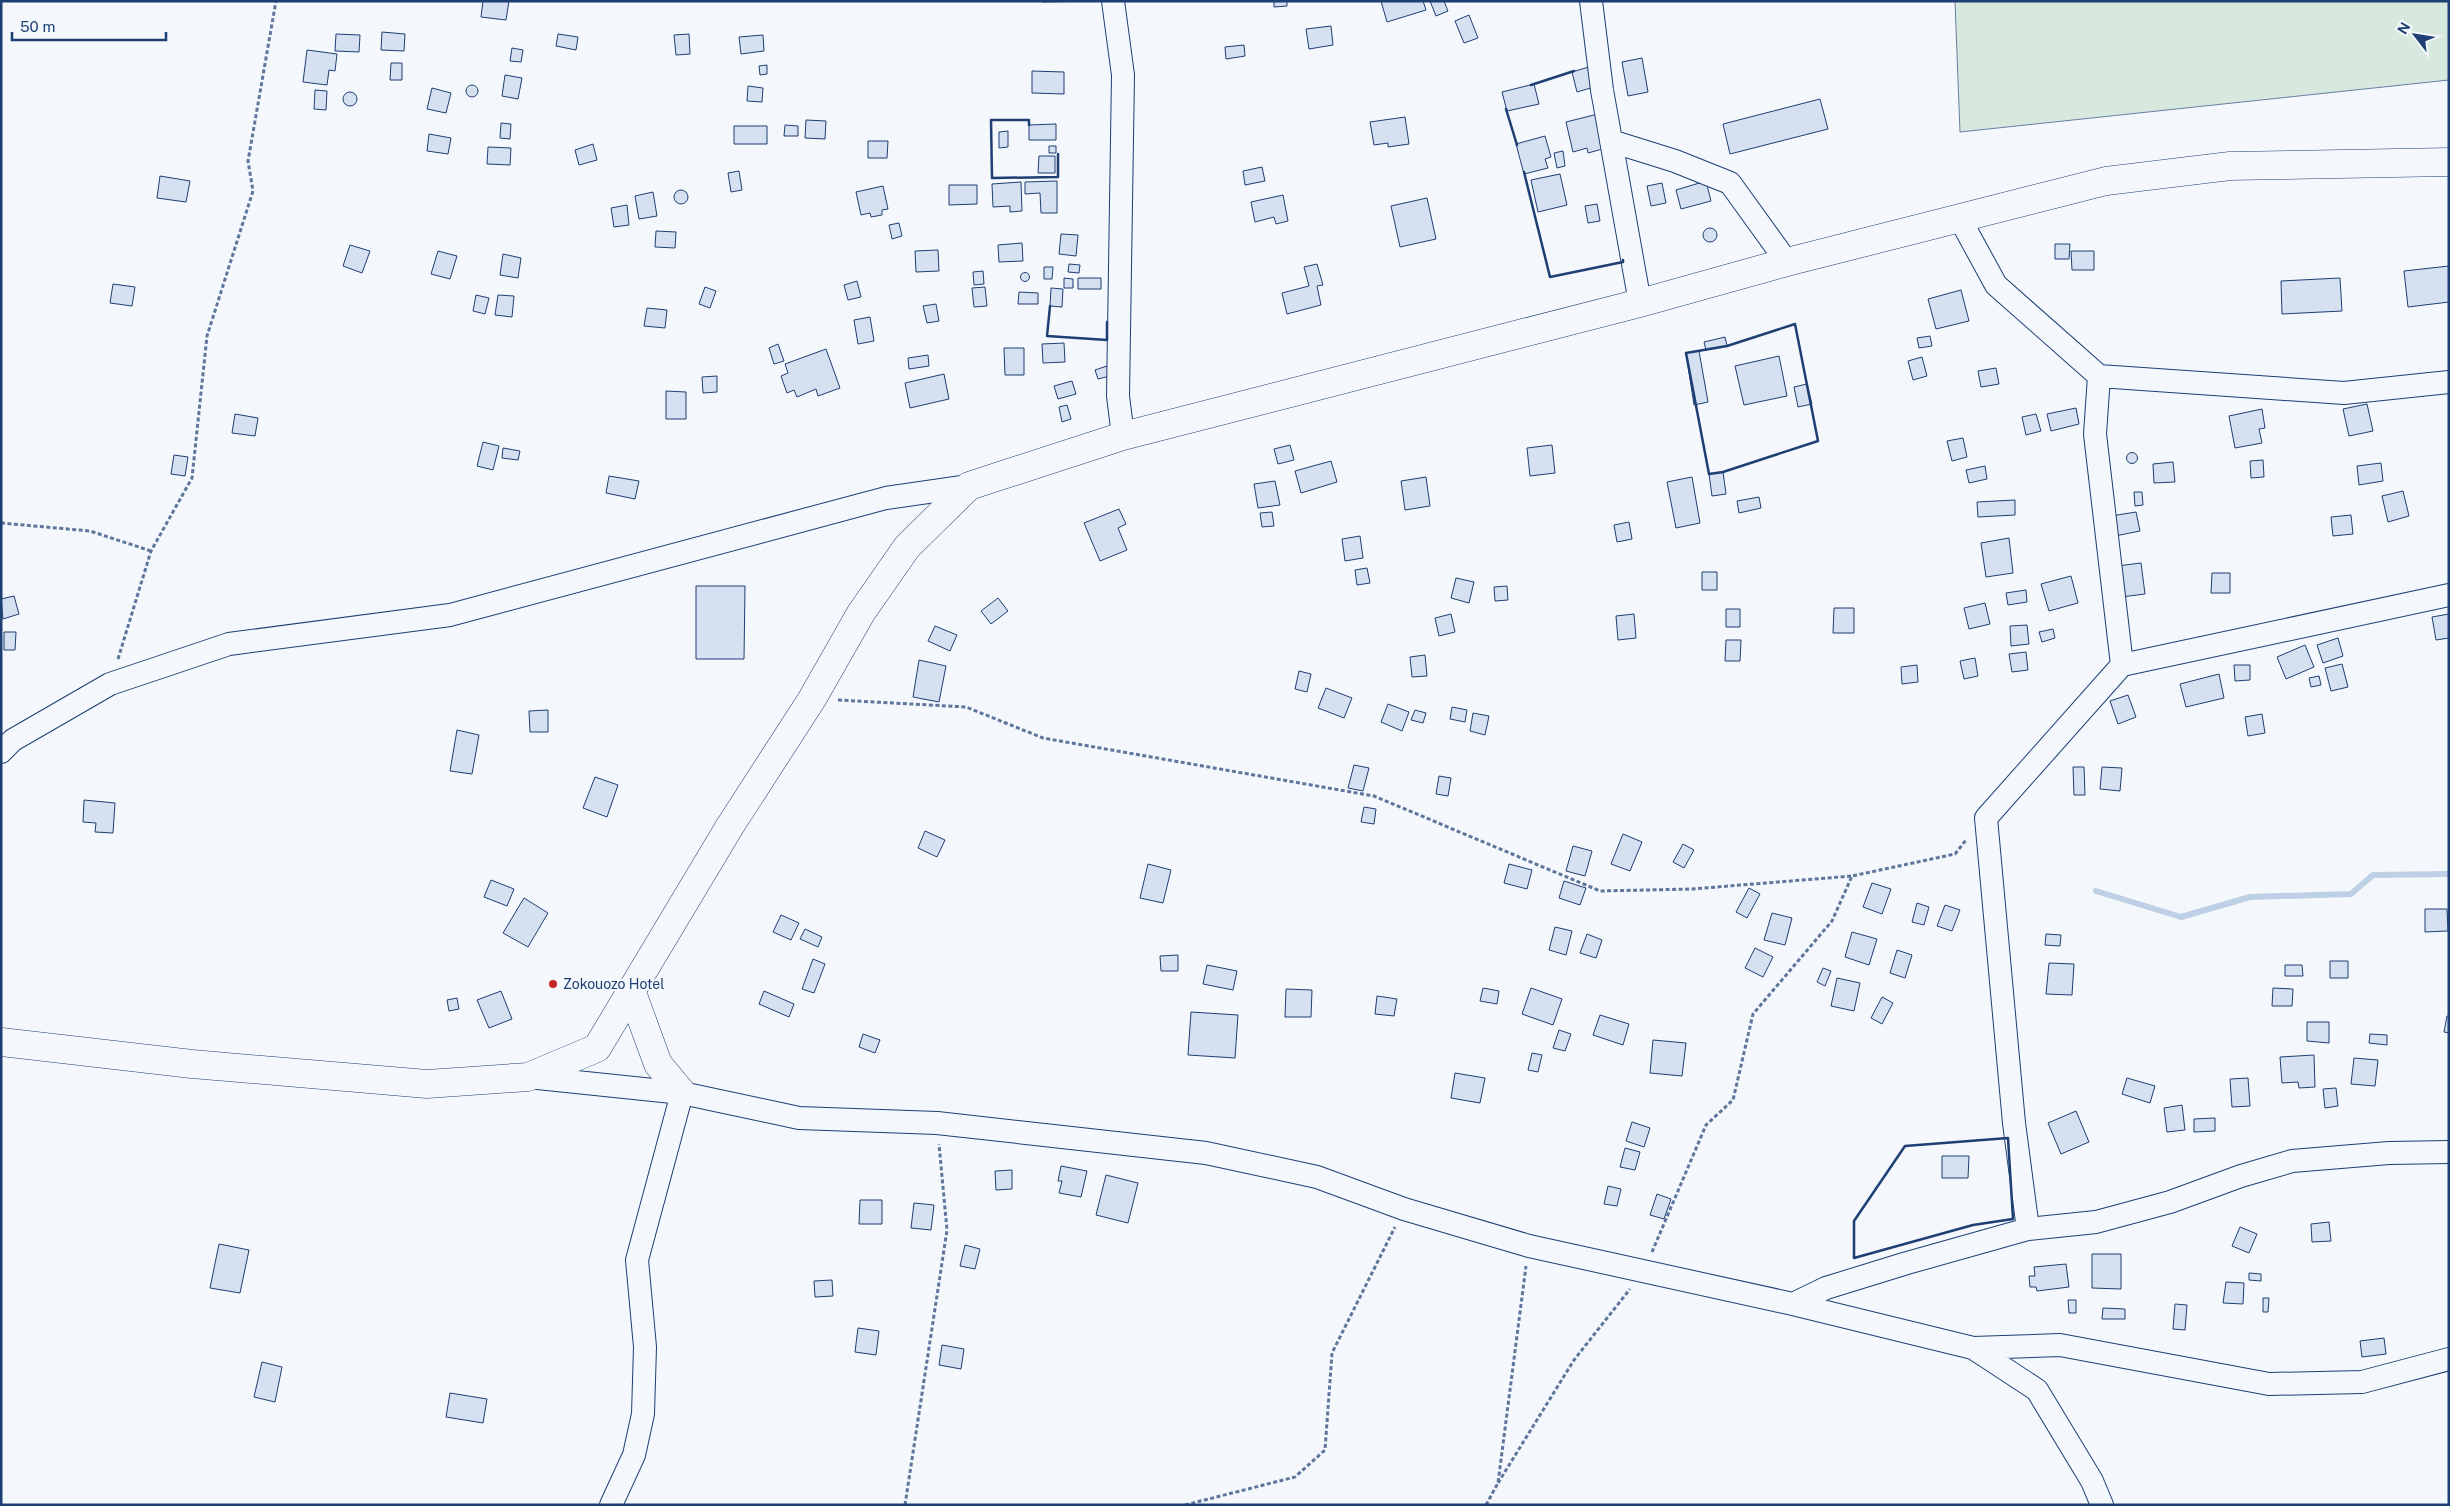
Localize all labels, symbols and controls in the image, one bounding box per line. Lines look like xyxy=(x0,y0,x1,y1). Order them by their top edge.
scale bar xyxy=(12,10,166,42)
north arrow xyxy=(2390,10,2440,60)
text: 50 m xyxy=(20,18,55,35)
text: N xyxy=(2394,19,2414,37)
place label: Zokouozo Hotel xyxy=(563,976,665,992)
marker: Zokouozo Hotel xyxy=(547,978,559,990)

